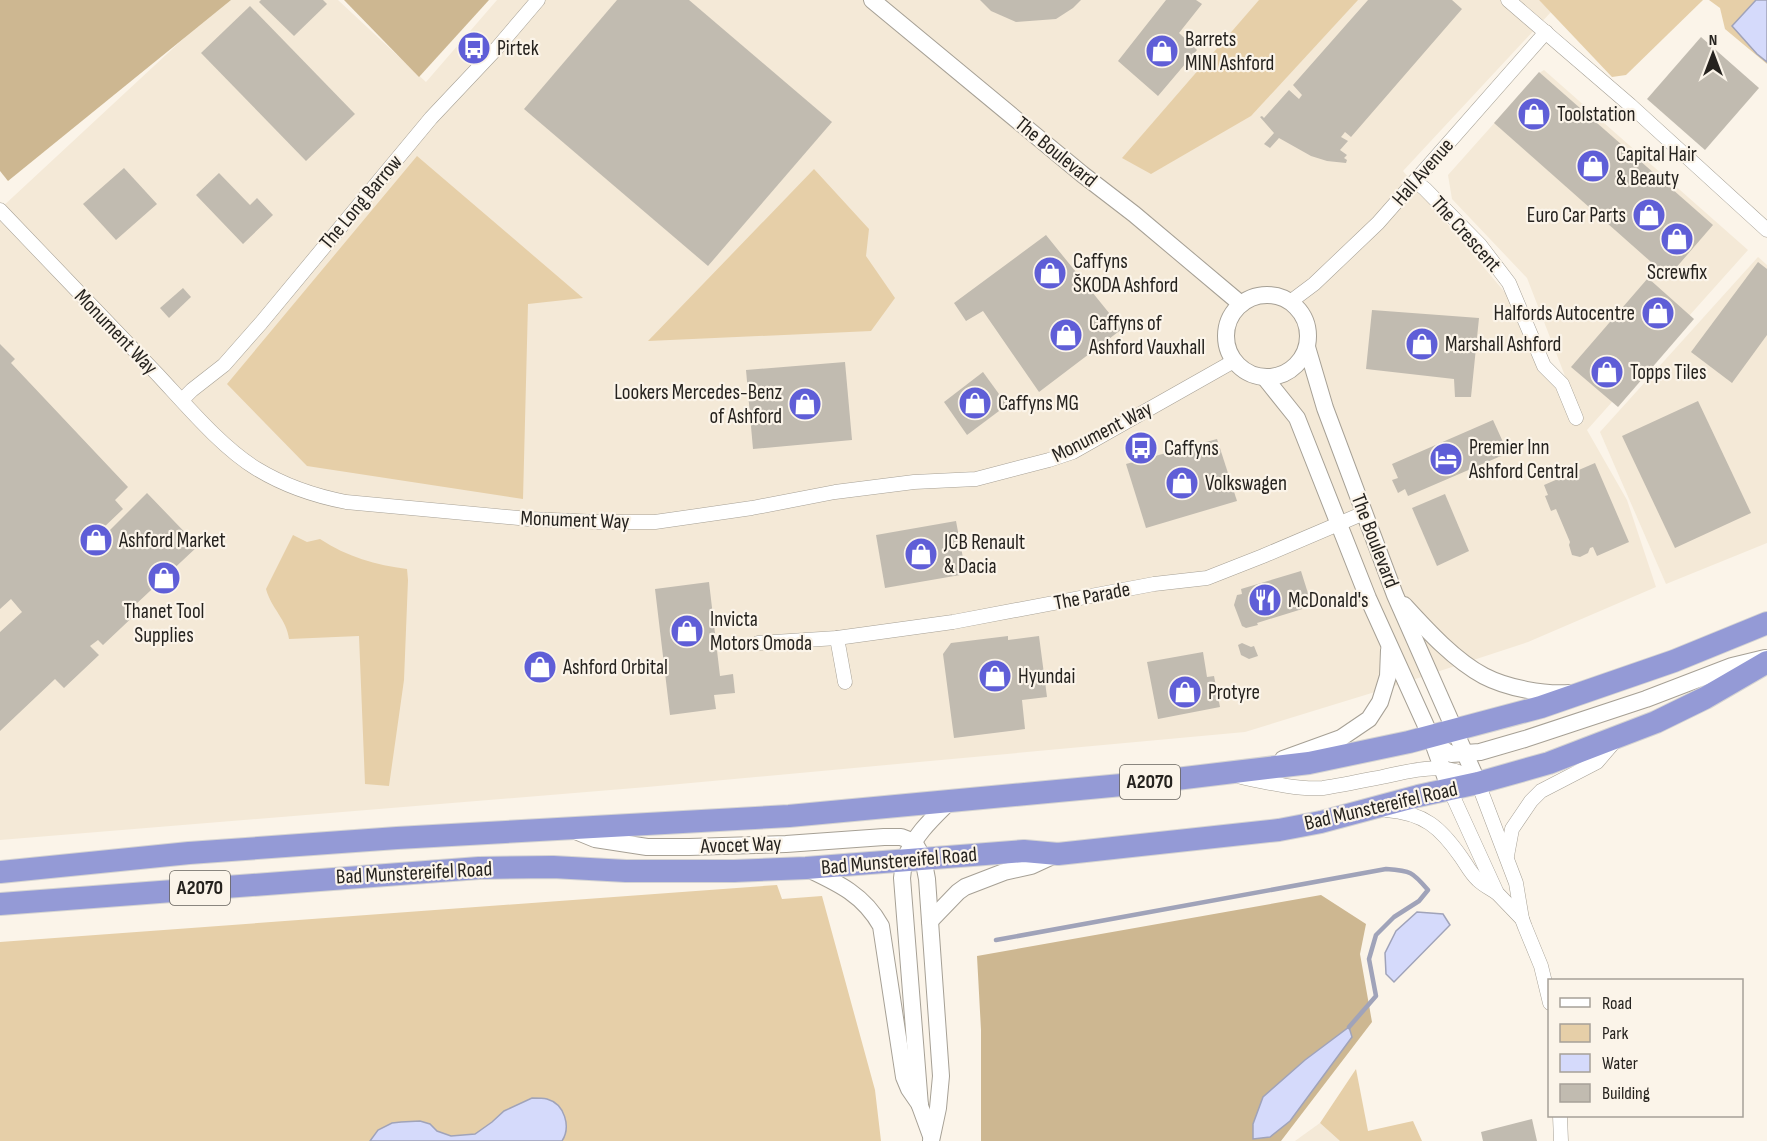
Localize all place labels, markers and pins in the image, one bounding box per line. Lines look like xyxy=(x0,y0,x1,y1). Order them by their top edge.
place label: Barrets MINI Ashford xyxy=(1185,27,1274,76)
bus stop icon: Pirtek xyxy=(456,30,492,66)
shop icon: Barrets MINI Ashford xyxy=(1144,33,1180,69)
place label: Pirtek xyxy=(497,36,539,61)
shop icon: Toolstation xyxy=(1516,96,1552,132)
place label: Toolstation xyxy=(1557,102,1635,127)
place label: Capital Hair & Beauty xyxy=(1616,142,1697,191)
shop icon: Capital Hair & Beauty xyxy=(1575,148,1611,184)
shop icon: Euro Car Parts xyxy=(1631,197,1667,233)
place label: Euro Car Parts xyxy=(1527,203,1626,228)
shop icon: Screwfix xyxy=(1659,221,1695,257)
place label: Caffyns ŠKODA Ashford xyxy=(1073,249,1178,298)
shop icon: Caffyns ŠKODA Ashford xyxy=(1032,255,1068,291)
place label: Screwfix xyxy=(1647,260,1707,285)
shop icon: Halfords Autocentre xyxy=(1640,295,1676,331)
place label: Halfords Autocentre xyxy=(1494,301,1635,326)
place label: Caffyns of Ashford Vauxhall xyxy=(1088,311,1205,360)
shop icon: Caffyns of Ashford Vauxhall xyxy=(1048,317,1084,353)
shop icon: Marshall Ashford xyxy=(1404,326,1440,362)
place label: Marshall Ashford xyxy=(1445,332,1561,357)
shop icon: Topps Tiles xyxy=(1589,354,1625,390)
place label: Topps Tiles xyxy=(1630,360,1706,385)
place label: Lookers Mercedes-Benz of Ashford xyxy=(614,380,782,429)
shop icon: Caffyns MG xyxy=(957,385,993,421)
shop icon: Lookers Mercedes-Benz of Ashford xyxy=(787,386,823,422)
place label: Caffyns MG xyxy=(998,391,1079,416)
bus stop icon: Caffyns xyxy=(1123,430,1159,466)
place label: Premier Inn Ashford Central xyxy=(1468,435,1578,484)
place label: Caffyns xyxy=(1164,436,1219,461)
hotel icon: Premier Inn Ashford Central xyxy=(1428,441,1464,477)
shop icon: Volkswagen xyxy=(1164,465,1200,501)
place label: Volkswagen xyxy=(1205,471,1287,496)
shop icon: Ashford Market xyxy=(78,522,114,558)
place label: Ashford Market xyxy=(118,528,226,553)
place label: JCB Renault & Dacia xyxy=(943,530,1025,579)
shop icon: JCB Renault & Dacia xyxy=(903,536,939,572)
shop icon: Thanet Tool Supplies xyxy=(146,560,182,596)
restaurant icon: McDonald's xyxy=(1247,582,1283,618)
place label: McDonald's xyxy=(1288,588,1369,613)
place label: Thanet Tool Supplies xyxy=(124,599,205,648)
place label: Invicta Motors Omoda xyxy=(710,607,812,656)
shop icon: Invicta Motors Omoda xyxy=(669,613,705,649)
shop icon: Ashford Orbital xyxy=(522,649,558,685)
place label: Ashford Orbital xyxy=(562,655,668,680)
shop icon: Hyundai xyxy=(977,658,1013,694)
place label: Hyundai xyxy=(1018,664,1075,689)
shop icon: Protyre xyxy=(1167,674,1203,710)
place label: Protyre xyxy=(1208,680,1260,705)

